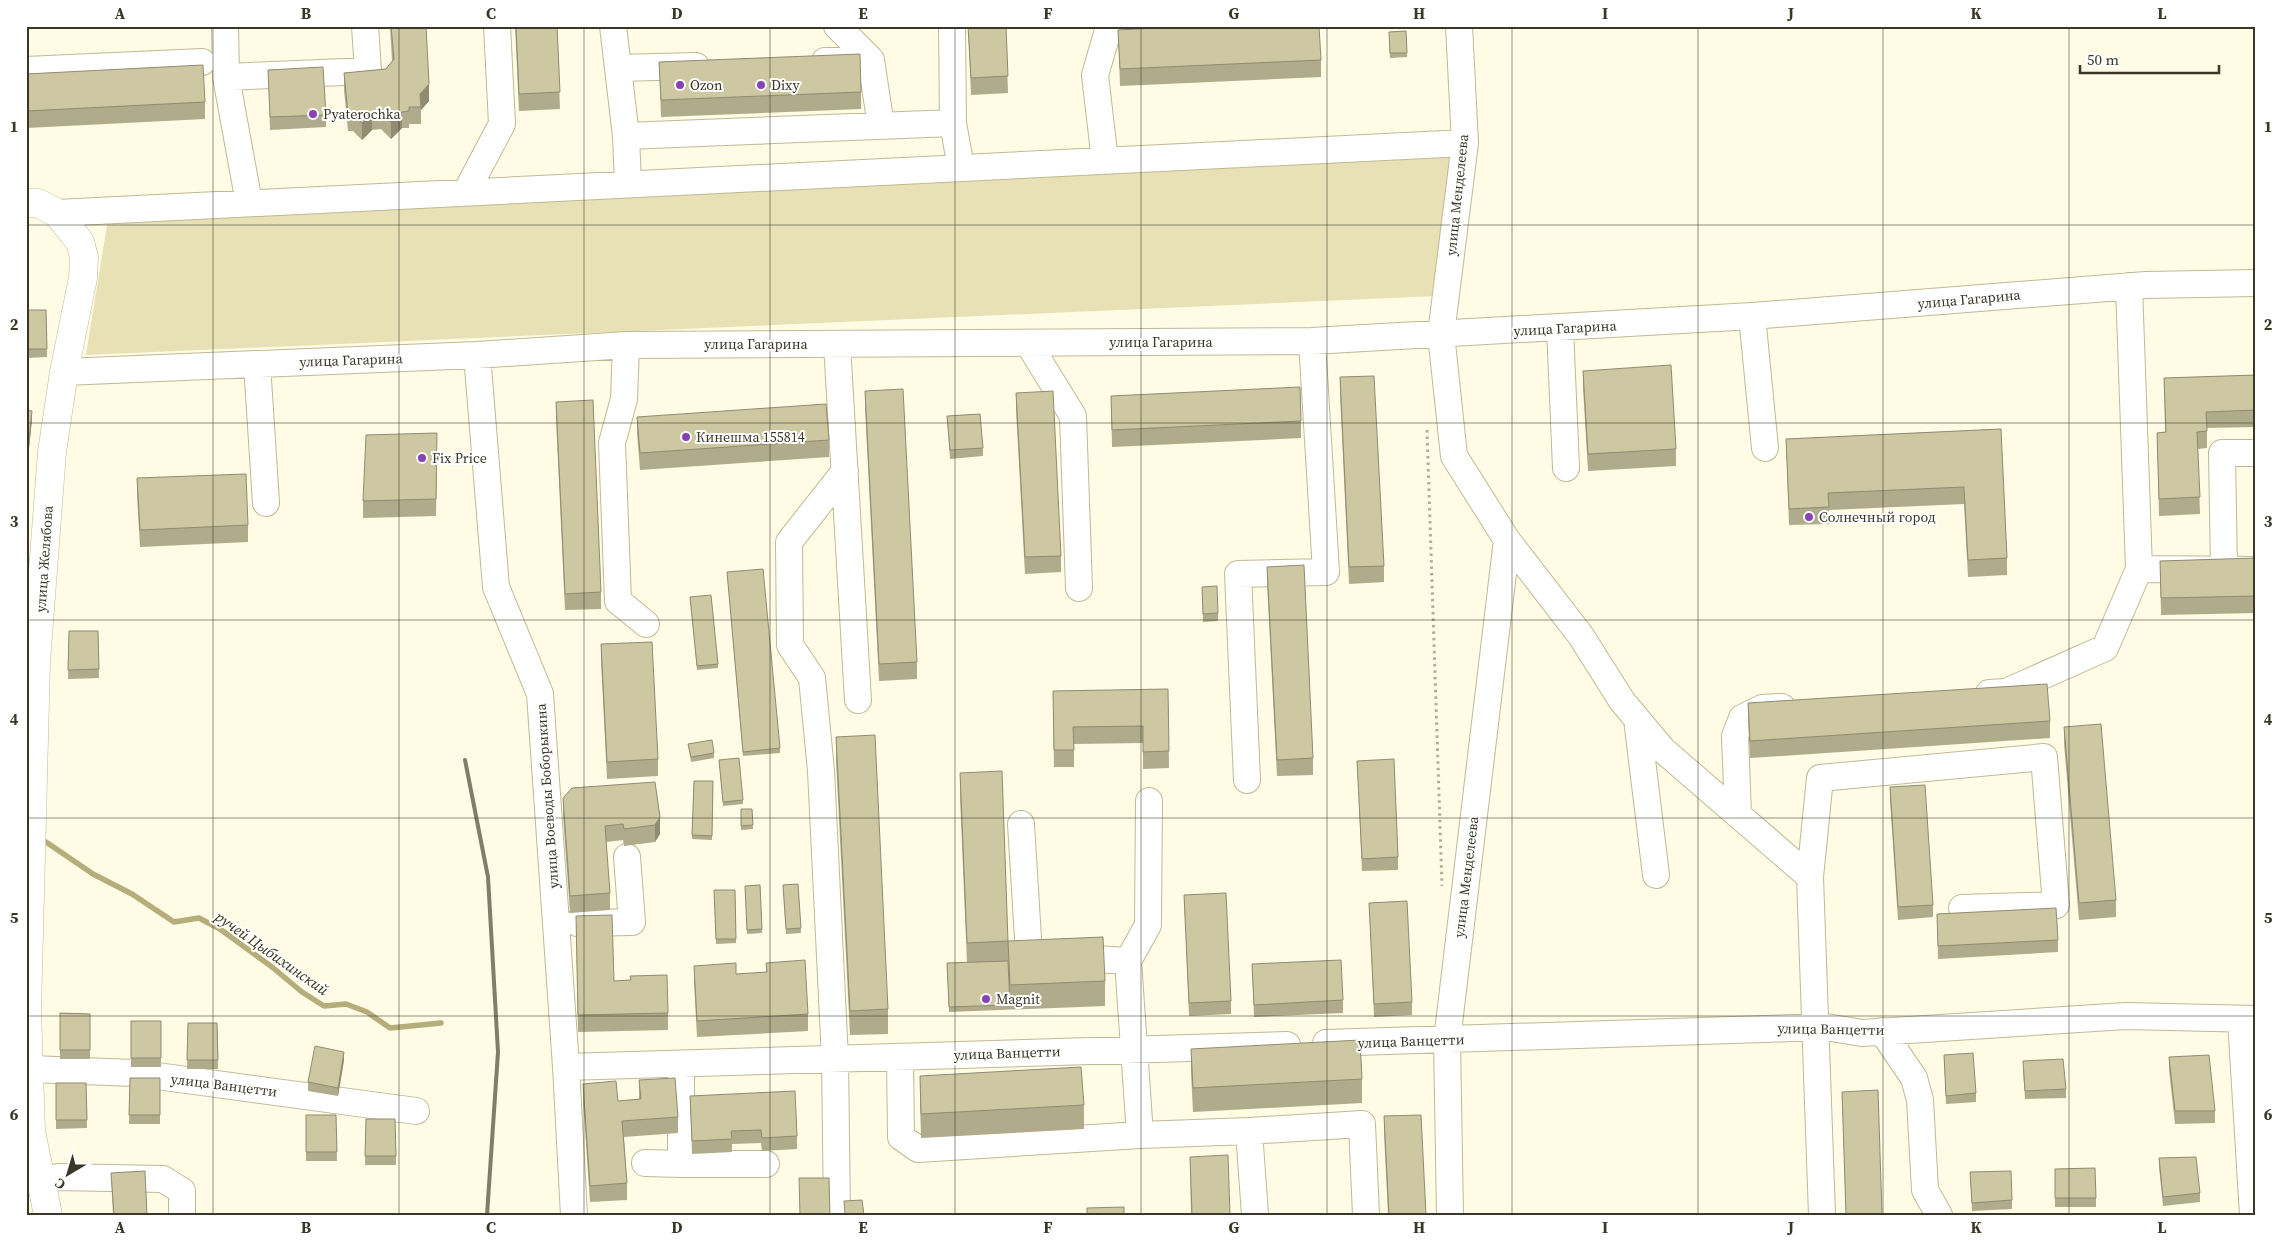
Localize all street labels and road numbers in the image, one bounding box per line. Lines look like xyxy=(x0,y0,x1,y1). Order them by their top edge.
street label: улица Менделеева xyxy=(1441,132,1473,257)
street label: улица Гагарина xyxy=(1917,284,2022,313)
street label: улица Гагарина xyxy=(1513,315,1618,341)
street label: улица Гагарина xyxy=(1109,332,1214,352)
street label: улица Гагарина xyxy=(704,334,809,354)
street label: улица Гагарина xyxy=(299,348,404,372)
street label: улица Желябова xyxy=(30,504,58,613)
street label: улица Воеводы Боборыкина xyxy=(530,702,563,889)
street label: улица Менделеева xyxy=(1449,814,1483,939)
street label: улица Ванцетти xyxy=(1777,1018,1885,1040)
street label: улица Ванцетти xyxy=(1357,1029,1465,1053)
street label: улица Ванцетти xyxy=(953,1041,1061,1065)
street label: улица Ванцетти xyxy=(170,1069,278,1101)

